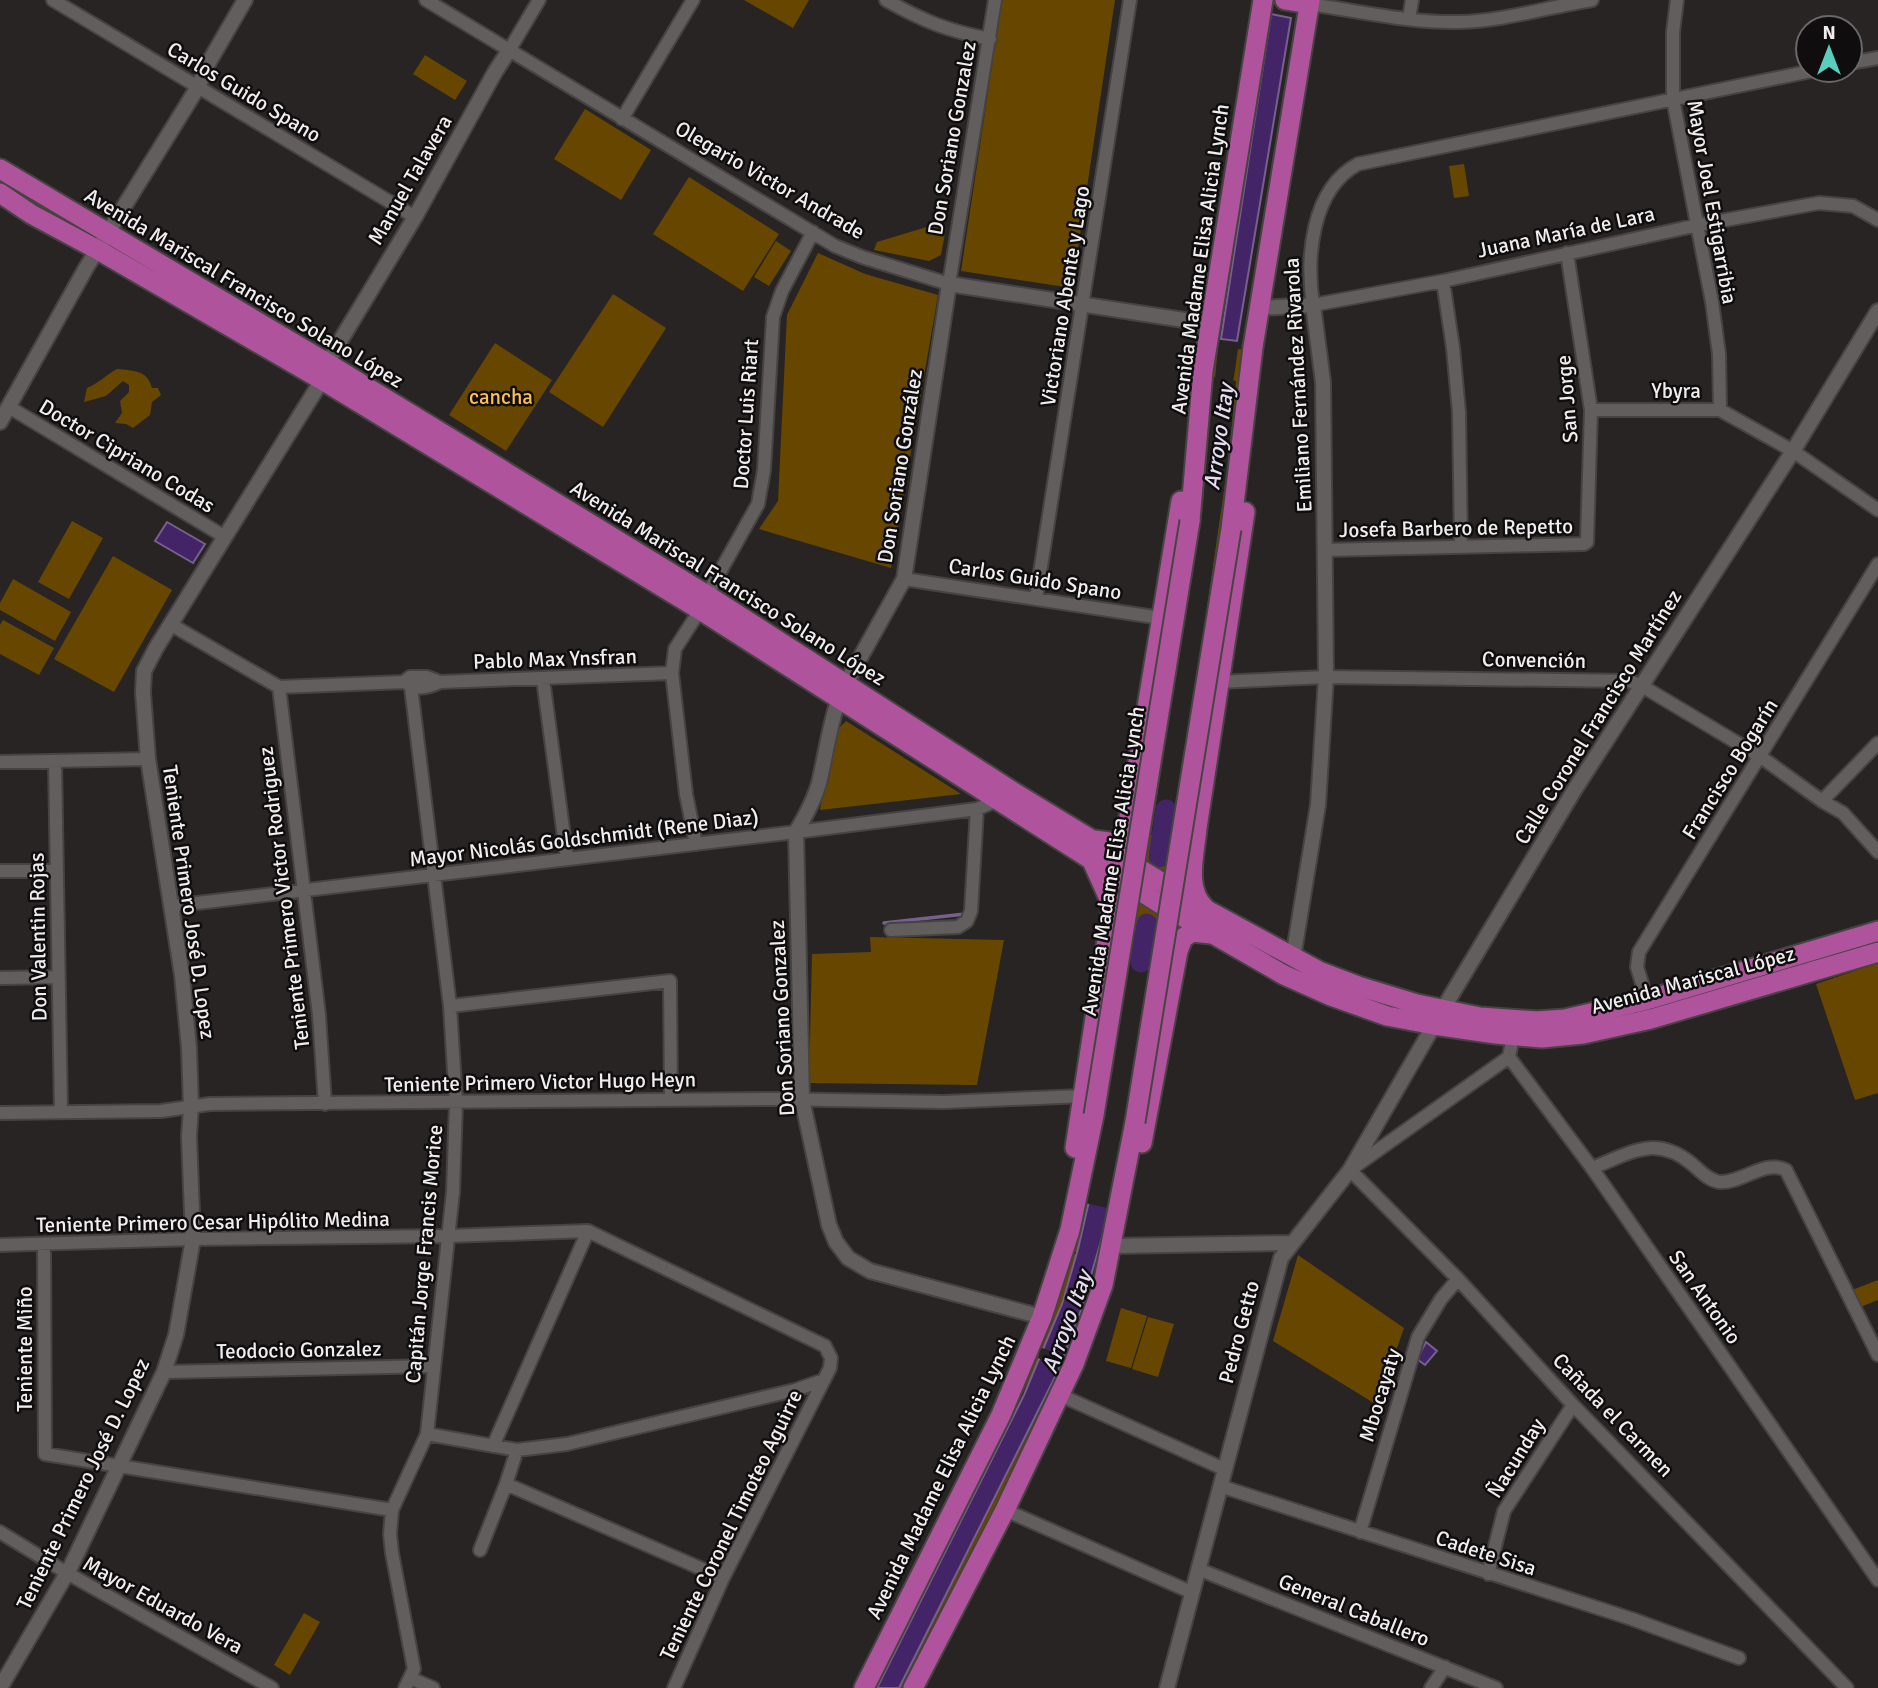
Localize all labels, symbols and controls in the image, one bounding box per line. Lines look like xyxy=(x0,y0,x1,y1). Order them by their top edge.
north arrow xyxy=(1794,14,1864,84)
text: N xyxy=(1822,21,1836,45)
street label: Carlos Guido Spano xyxy=(162,36,326,148)
street label: Don Soriano Gonzalez xyxy=(922,39,982,237)
street label: Mayor Joel Estigarribia xyxy=(1681,98,1743,306)
street label: Avenida Madame Elisa Alicia Lynch xyxy=(1165,102,1235,416)
street label: Manuel Talavera xyxy=(362,110,458,250)
street label: Olegario Victor Andrade xyxy=(671,115,869,245)
street label: Avenida Mariscal Francisco Solano López xyxy=(80,182,408,394)
street label: Victoriano Abente y Lago xyxy=(1035,184,1095,408)
street label: Juana María de Lara xyxy=(1475,200,1657,264)
street label: Emiliano Fernández Rivarola xyxy=(1278,257,1318,513)
street label: Doctor Luis Riart xyxy=(728,338,764,490)
street label: San Jorge xyxy=(1550,354,1584,444)
street label: Don Soriano González xyxy=(872,367,928,565)
street label: Ybyra xyxy=(1651,378,1701,404)
water label: Arroyo Itay xyxy=(1197,379,1241,492)
park label: cancha xyxy=(469,384,533,410)
street label: Doctor Cipriano Codas xyxy=(35,393,219,519)
street label: Avenida Mariscal Francisco Solano López xyxy=(566,475,890,691)
street label: Josefa Barbero de Repetto xyxy=(1339,513,1573,543)
street label: Carlos Guido Spano xyxy=(947,552,1123,606)
street label: Calle Coronel Francisco Martínez xyxy=(1509,585,1687,849)
street label: Pablo Max Ynsfran xyxy=(473,643,637,675)
street label: Convención xyxy=(1482,646,1586,674)
street label: Francisco Bogarín xyxy=(1676,694,1784,844)
street label: Avenida Madame Elisa Alicia Lynch xyxy=(1076,704,1150,1018)
street label: Teniente Primero Victor Rodriguez xyxy=(253,745,315,1051)
street label: Teniente Primero José D. Lopez xyxy=(157,763,221,1041)
street label: Mayor Nicolás Goldschmidt (Rene Diaz) xyxy=(408,804,760,872)
street label: Don Valentin Rojas xyxy=(24,852,52,1022)
street label: Don Soriano Gonzalez xyxy=(764,919,800,1117)
street label: Avenida Mariscal López xyxy=(1588,940,1798,1020)
street label: Teniente Primero Victor Hugo Heyn xyxy=(384,1066,696,1098)
street label: Capitán Jorge Francis Morice xyxy=(400,1123,448,1385)
street label: Teniente Primero Cesar Hipólito Medina xyxy=(36,1206,390,1238)
street label: San Antonio xyxy=(1663,1245,1747,1349)
water label: Arroyo Itay xyxy=(1035,1264,1100,1377)
street label: Pedro Getto xyxy=(1213,1278,1265,1386)
street label: Teniente Miño xyxy=(12,1286,38,1412)
street label: Avenida Madame Elisa Alicia Lynch xyxy=(861,1331,1021,1623)
street label: Teodocio Gonzalez xyxy=(216,1336,382,1364)
street label: Mbocayaty xyxy=(1353,1345,1407,1445)
street label: Cañada el Carmen xyxy=(1547,1348,1679,1482)
street label: Teniente Primero José D. Lopez xyxy=(11,1354,155,1614)
street label: Teniente Coronel Timoteo Aguirre xyxy=(654,1385,808,1665)
street label: Ñacunday xyxy=(1481,1413,1551,1503)
street label: Cadete Sisa xyxy=(1432,1525,1540,1581)
street label: Mayor Eduardo Vera xyxy=(78,1550,248,1660)
street label: General Caballero xyxy=(1275,1568,1433,1652)

